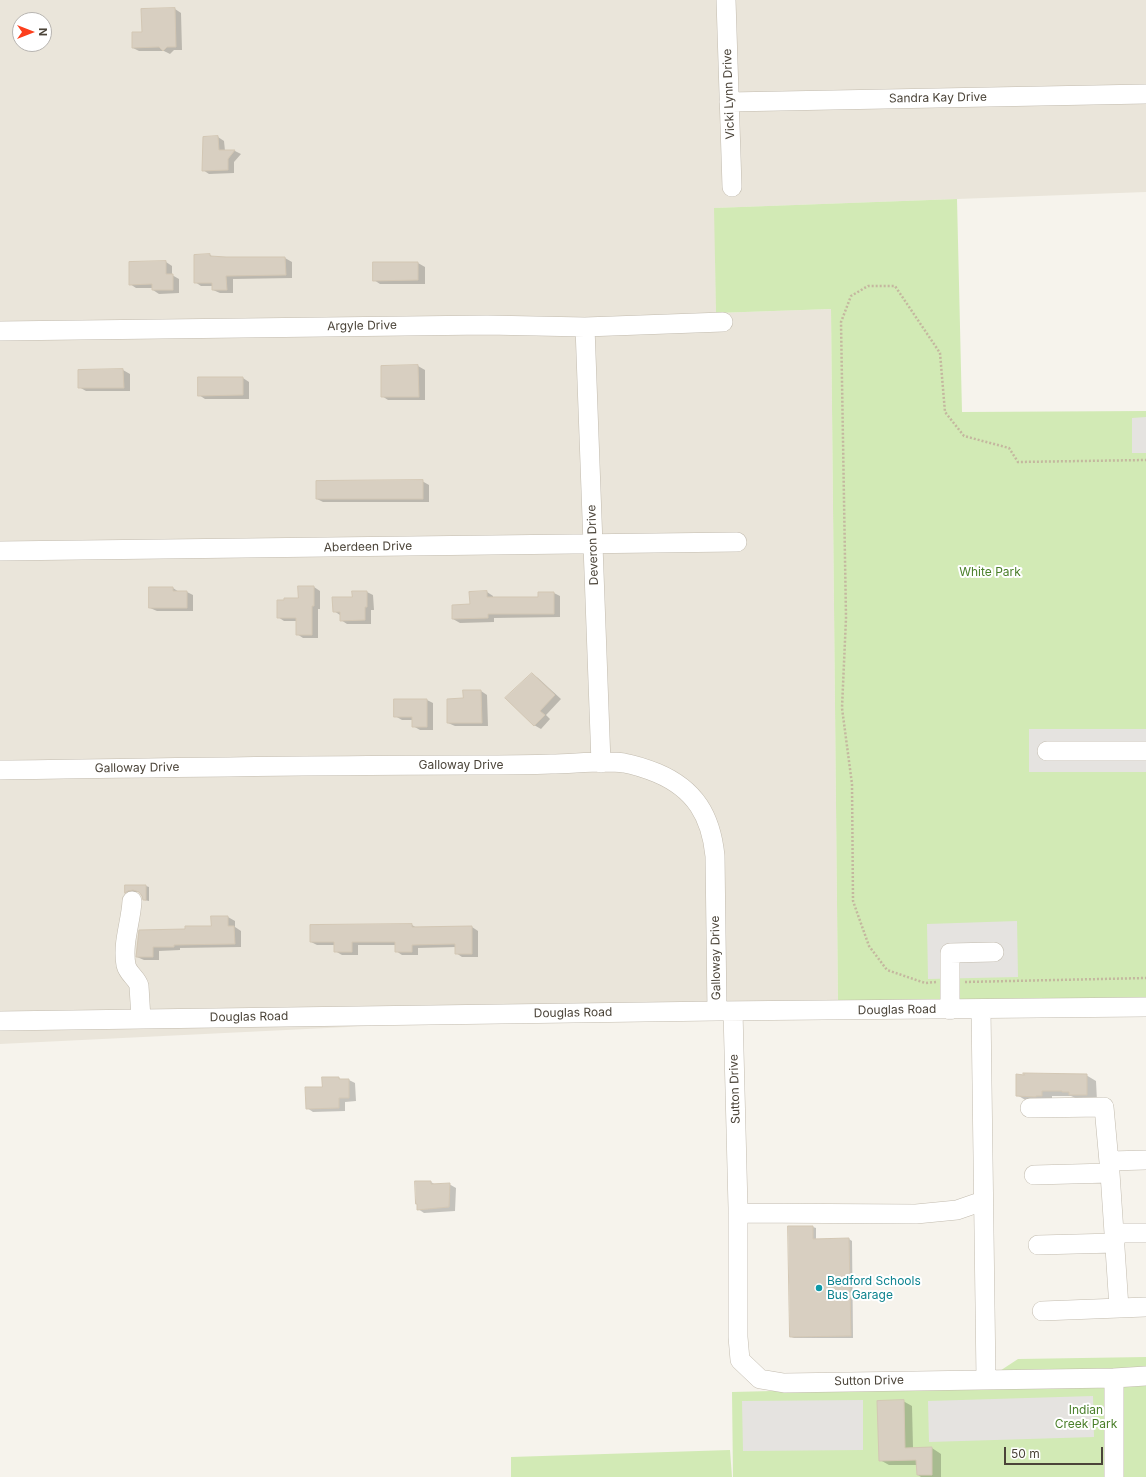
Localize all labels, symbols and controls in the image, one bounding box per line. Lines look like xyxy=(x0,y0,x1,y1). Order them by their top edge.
north arrow xyxy=(12,12,52,52)
text: N xyxy=(36,28,50,36)
street label: Vicki Lynn Drive xyxy=(720,48,738,140)
street label: Sandra Kay Drive xyxy=(889,90,987,106)
street label: Argyle Drive xyxy=(327,318,397,334)
street label: Deveron Drive xyxy=(584,504,602,586)
street label: Aberdeen Drive xyxy=(324,539,412,555)
park label: White Park xyxy=(959,565,1021,579)
street label: Galloway Drive xyxy=(419,758,503,772)
street label: Galloway Drive xyxy=(94,760,180,776)
street label: Galloway Drive xyxy=(708,915,724,1001)
street label: Douglas Road xyxy=(858,1002,936,1018)
street label: Douglas Road xyxy=(534,1005,612,1021)
street label: Douglas Road xyxy=(210,1009,288,1025)
street label: Sutton Drive xyxy=(727,1054,743,1124)
place label: Bedford Schools Bus Garage xyxy=(827,1274,921,1302)
marker: Bedford Schools Bus Garage xyxy=(814,1283,824,1293)
street label: Sutton Drive xyxy=(834,1373,904,1389)
park label: Indian Creek Park xyxy=(1055,1403,1117,1431)
scale bar xyxy=(1006,1439,1105,1465)
text: 50 m xyxy=(1011,1446,1040,1461)

